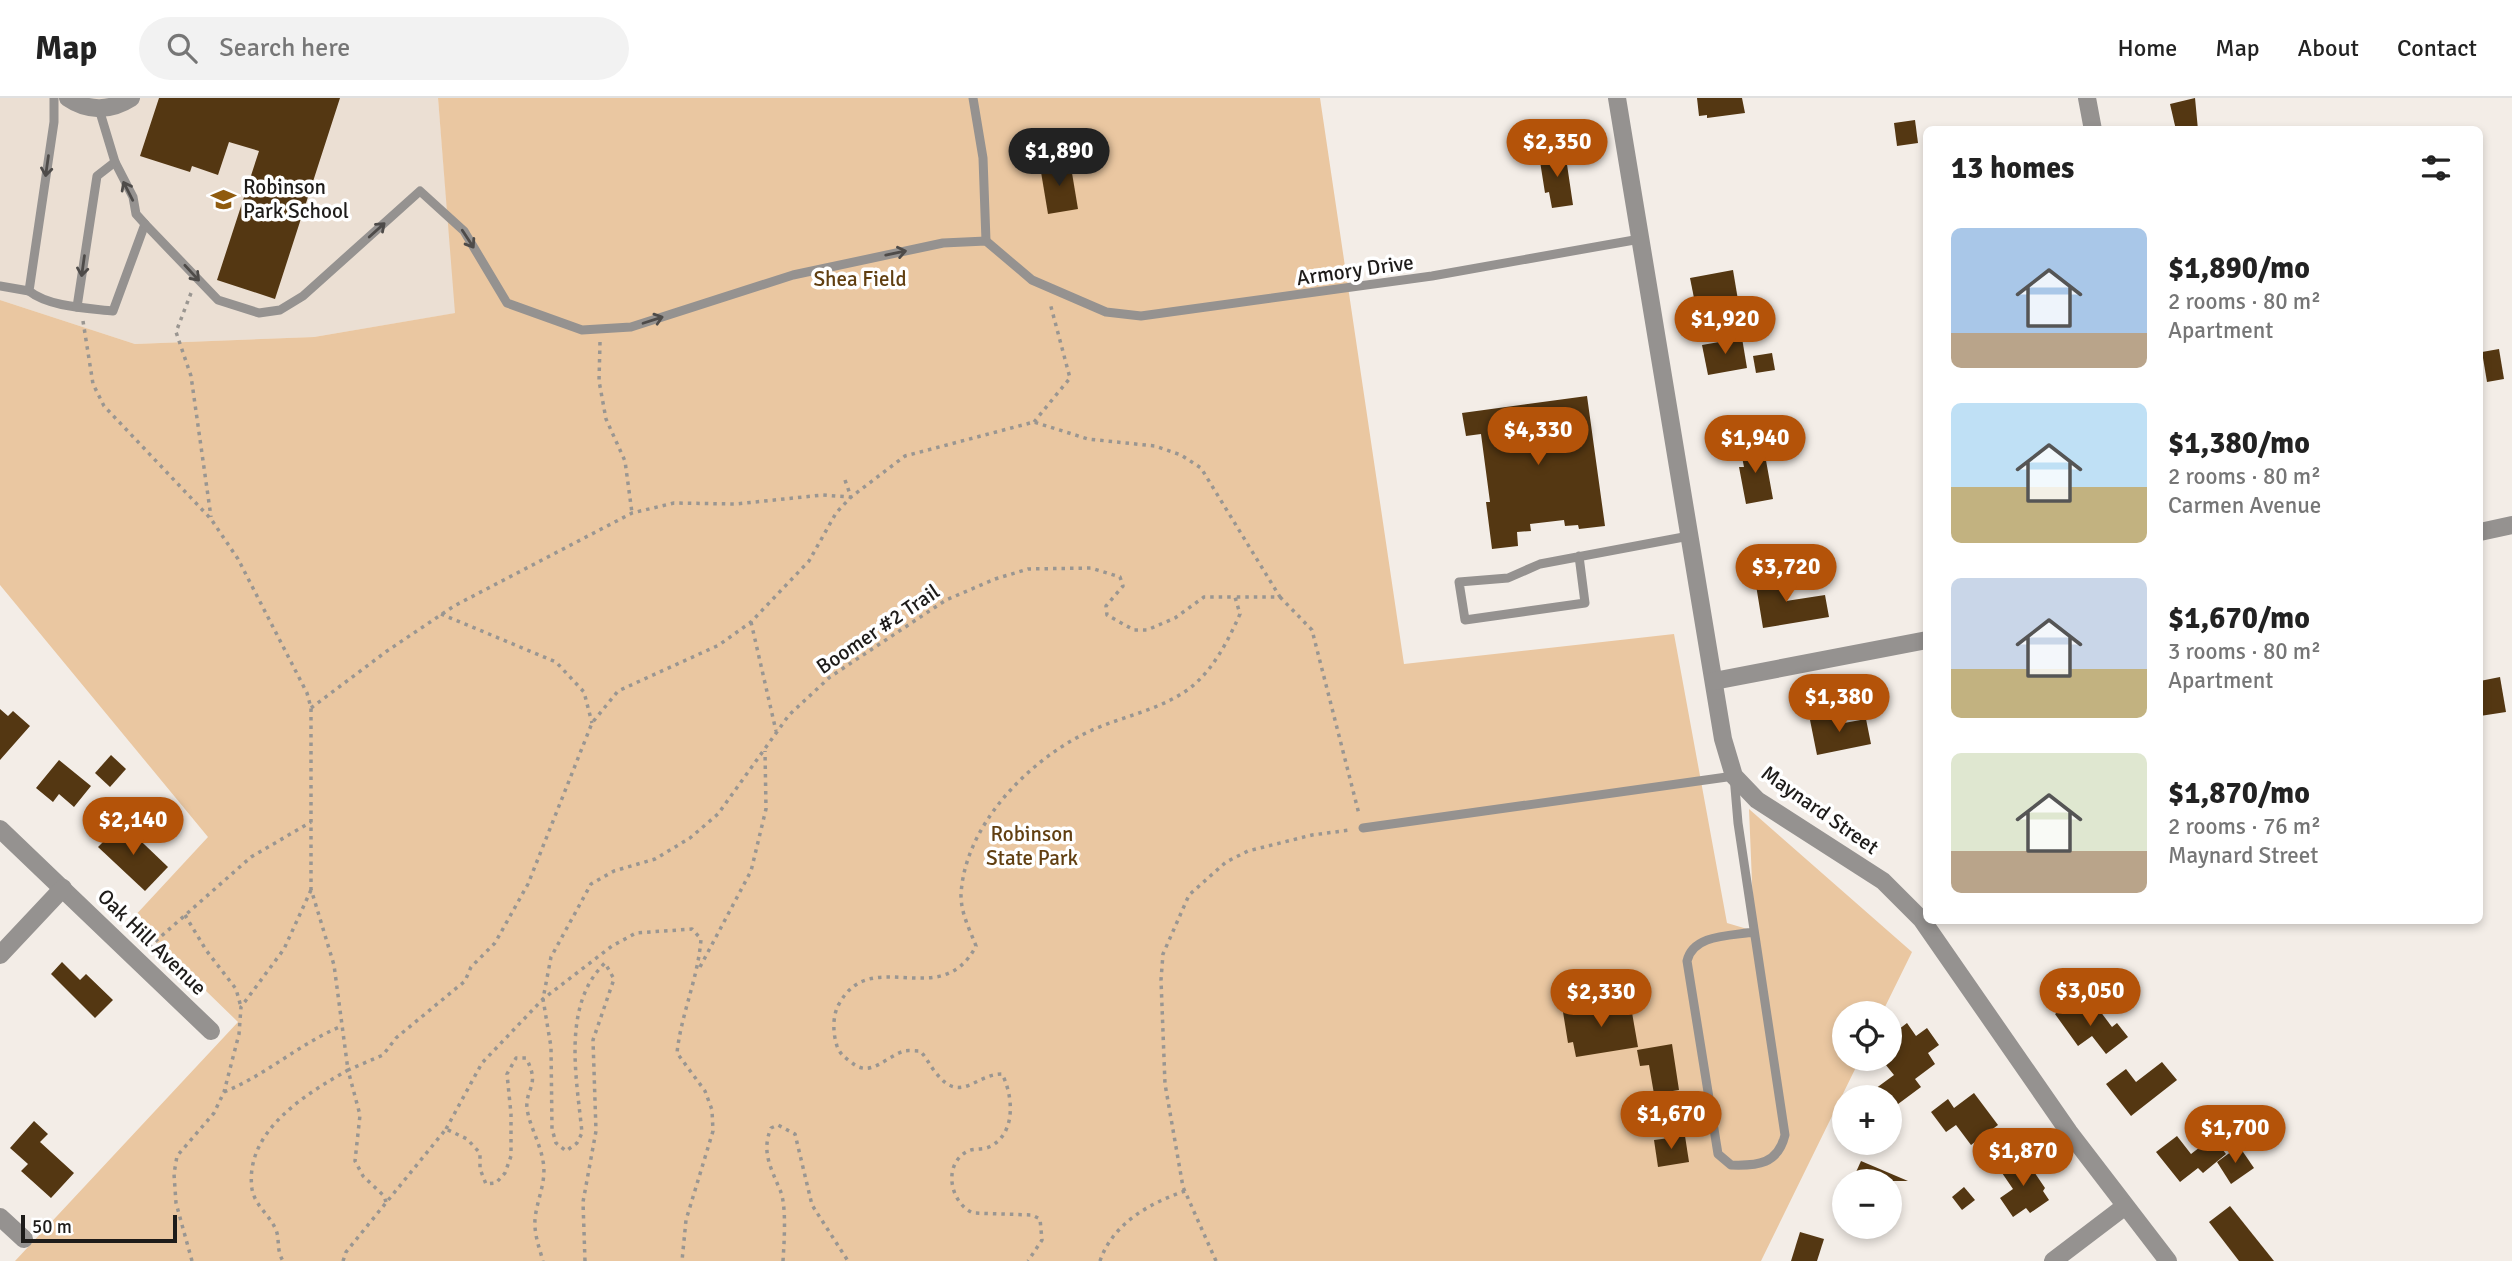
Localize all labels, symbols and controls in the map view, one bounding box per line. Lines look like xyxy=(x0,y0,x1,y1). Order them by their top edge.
search box xyxy=(139,17,629,80)
text: Map xyxy=(35,28,97,69)
icon: search xyxy=(163,29,201,67)
text: Search here xyxy=(219,32,350,64)
text: Home xyxy=(2117,33,2177,63)
text: Map xyxy=(2215,33,2260,63)
text: About xyxy=(2298,33,2359,63)
text: Contact xyxy=(2397,33,2477,63)
pin: $2,350 xyxy=(1500,120,1614,179)
text: $2,350 xyxy=(1523,127,1591,156)
pin: $1,890 xyxy=(1002,129,1116,188)
text: $1,890 xyxy=(1025,136,1093,165)
icon: filters xyxy=(2417,149,2455,187)
text: 13 homes xyxy=(1951,150,2074,187)
one-way arrow xyxy=(40,154,53,177)
place label: Robinson Park School xyxy=(243,174,349,224)
one-way arrow xyxy=(121,181,135,202)
school or university icon: Robinson Park School xyxy=(209,185,237,213)
one-way arrow xyxy=(368,222,386,238)
one-way arrow xyxy=(461,228,475,248)
one-way arrow xyxy=(884,246,907,260)
street label: Armory Drive xyxy=(1295,249,1415,291)
text: $1,890/mo xyxy=(2168,250,2310,287)
one-way arrow xyxy=(77,254,90,276)
icon: home xyxy=(2007,256,2091,340)
one-way arrow xyxy=(184,264,201,281)
park label: Shea Field xyxy=(813,266,907,292)
text: 2 rooms · 80 m² xyxy=(2168,287,2321,316)
pin: $1,920 xyxy=(1668,296,1782,356)
text: $1,920 xyxy=(1691,304,1759,333)
one-way arrow xyxy=(642,313,664,326)
text: Apartment xyxy=(2168,316,2273,345)
pin: $4,330 xyxy=(1481,408,1595,467)
text: $4,330 xyxy=(1504,415,1572,444)
pin: $1,940 xyxy=(1698,416,1812,475)
text: $1,940 xyxy=(1721,423,1789,452)
text: $1,380/mo xyxy=(2168,425,2310,462)
icon: home xyxy=(2007,431,2091,515)
text: 2 rooms · 80 m² xyxy=(2168,462,2321,491)
text: Carmen Avenue xyxy=(2168,491,2321,520)
pin: $3,720 xyxy=(1729,545,1843,604)
text: $3,720 xyxy=(1752,552,1820,581)
street label: Boomer #2 Trail xyxy=(811,578,945,680)
text: $1,670/mo xyxy=(2168,600,2310,637)
icon: home xyxy=(2007,606,2091,690)
text: 3 rooms · 80 m² xyxy=(2168,637,2321,666)
text: Apartment xyxy=(2168,666,2273,695)
pin: $1,380 xyxy=(1782,674,1896,734)
text: $1,380 xyxy=(1805,682,1873,711)
street label: Maynard Street xyxy=(1756,760,1884,860)
text: $1,870/mo xyxy=(2168,775,2310,812)
icon: home xyxy=(2007,781,2091,865)
pin: $2,140 xyxy=(76,798,190,857)
text: $2,140 xyxy=(99,805,167,834)
text: 2 rooms · 76 m² xyxy=(2168,812,2321,841)
park label: Robinson State Park xyxy=(986,821,1079,871)
text: Maynard Street xyxy=(2168,841,2318,870)
street label: Oak Hill Avenue xyxy=(92,883,212,1001)
pin: $3,050 xyxy=(2033,968,2147,1028)
pin: $2,330 xyxy=(1544,970,1658,1029)
text: $3,050 xyxy=(2056,976,2124,1005)
text: $2,330 xyxy=(1567,977,1635,1006)
map controls xyxy=(1832,1001,1902,1239)
button: locate xyxy=(1832,1001,1902,1071)
button: + xyxy=(1832,1085,1902,1155)
pin: $1,670 xyxy=(1614,1091,1728,1151)
text: $1,670 xyxy=(1637,1099,1705,1128)
pin: $1,700 xyxy=(2178,1105,2292,1165)
text: $1,700 xyxy=(2201,1113,2269,1142)
pin: $1,870 xyxy=(1966,1128,2080,1188)
text: $1,870 xyxy=(1989,1136,2057,1165)
button: − xyxy=(1832,1169,1902,1239)
scale bar xyxy=(21,1212,177,1244)
text: 50 m xyxy=(32,1215,72,1239)

